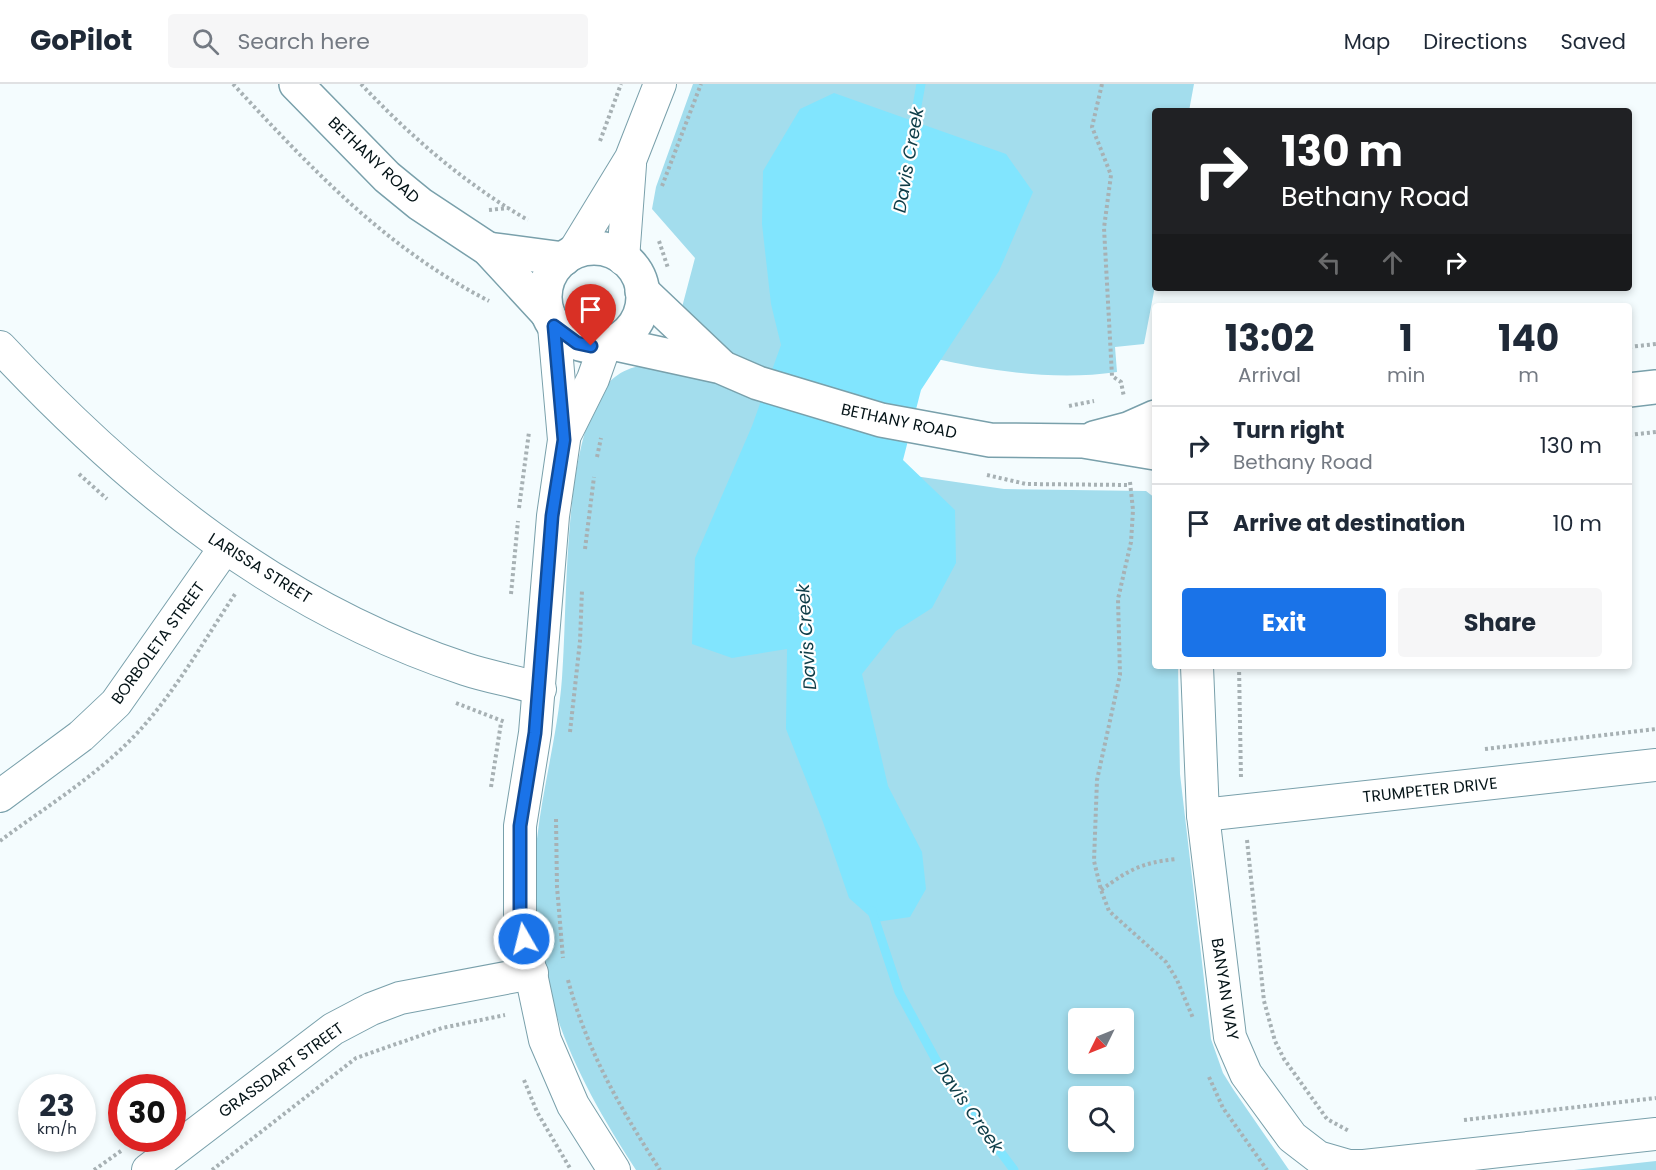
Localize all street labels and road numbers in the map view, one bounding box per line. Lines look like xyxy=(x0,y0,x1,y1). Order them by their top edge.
street label: BETHANY ROAD xyxy=(323,111,425,209)
street label: BETHANY ROAD xyxy=(839,398,959,444)
street label: LARISSA STREET xyxy=(204,527,316,609)
street label: BORBOLETA STREET xyxy=(106,577,210,709)
street label: TRUMPETER DRIVE xyxy=(1362,771,1498,809)
street label: BANYAN WAY xyxy=(1206,936,1245,1042)
street label: GRASSDART STREET xyxy=(214,1017,348,1123)

